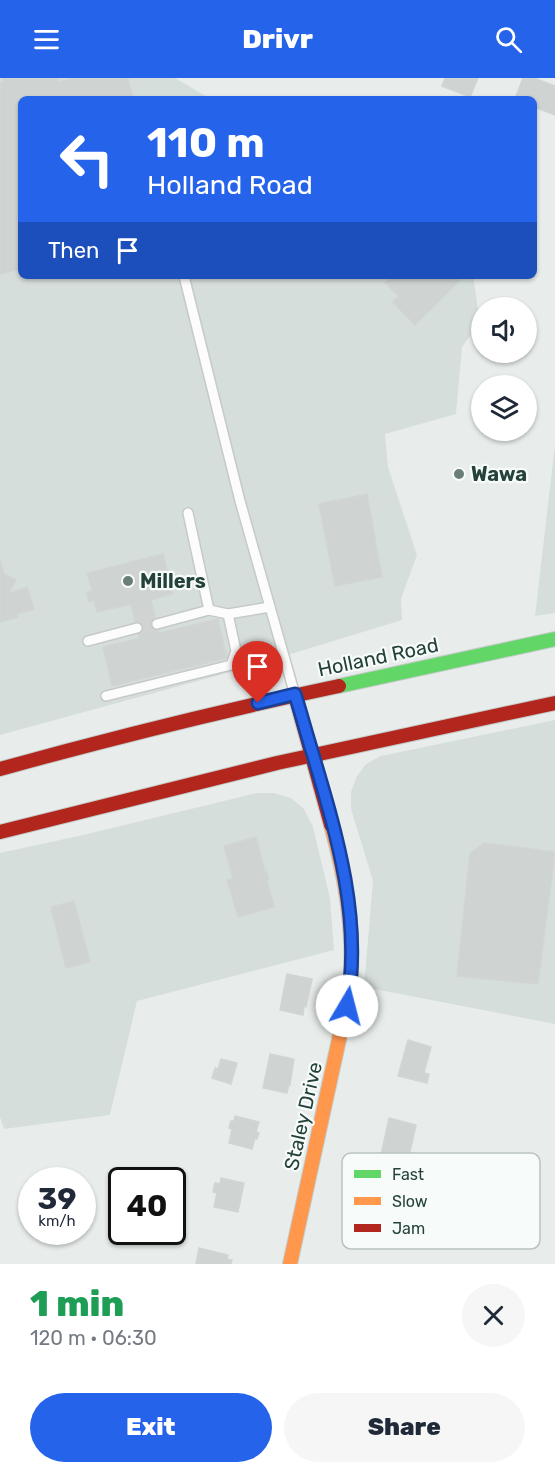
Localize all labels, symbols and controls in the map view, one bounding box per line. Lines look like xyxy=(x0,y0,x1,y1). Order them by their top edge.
icon: menu xyxy=(30,23,63,56)
text: Drivr xyxy=(242,23,313,55)
icon: search xyxy=(492,23,525,56)
text: 110 m xyxy=(147,118,265,168)
icon: left xyxy=(48,120,126,198)
text: Holland Road xyxy=(147,169,313,201)
icon: arrive xyxy=(111,234,144,267)
text: Then xyxy=(48,237,99,264)
map controls xyxy=(471,297,537,441)
button: sound xyxy=(471,297,537,363)
button: layers xyxy=(471,375,537,441)
place label: Wawa xyxy=(471,462,527,486)
marker: Wawa xyxy=(452,467,466,481)
place label: Millers xyxy=(140,569,206,593)
marker: Millers xyxy=(121,574,135,588)
street label: Holland Road xyxy=(315,632,441,682)
pin xyxy=(232,641,283,703)
icon: arrive xyxy=(241,650,274,683)
position arrow xyxy=(315,974,379,1038)
street label: Staley Drive xyxy=(279,1059,327,1173)
legend xyxy=(342,1153,540,1249)
text: Fast xyxy=(392,1165,424,1184)
speed limit sign: 40 xyxy=(108,1167,186,1245)
text: 39 xyxy=(38,1181,77,1217)
text: Slow xyxy=(392,1192,428,1211)
text: km/h xyxy=(38,1212,76,1230)
text: Jam xyxy=(392,1219,425,1238)
text: 1 min xyxy=(30,1282,124,1325)
button: close xyxy=(462,1284,525,1347)
text: 120 m · 06:30 xyxy=(30,1326,157,1350)
button: Exit xyxy=(30,1393,272,1462)
button: Share xyxy=(284,1393,525,1462)

